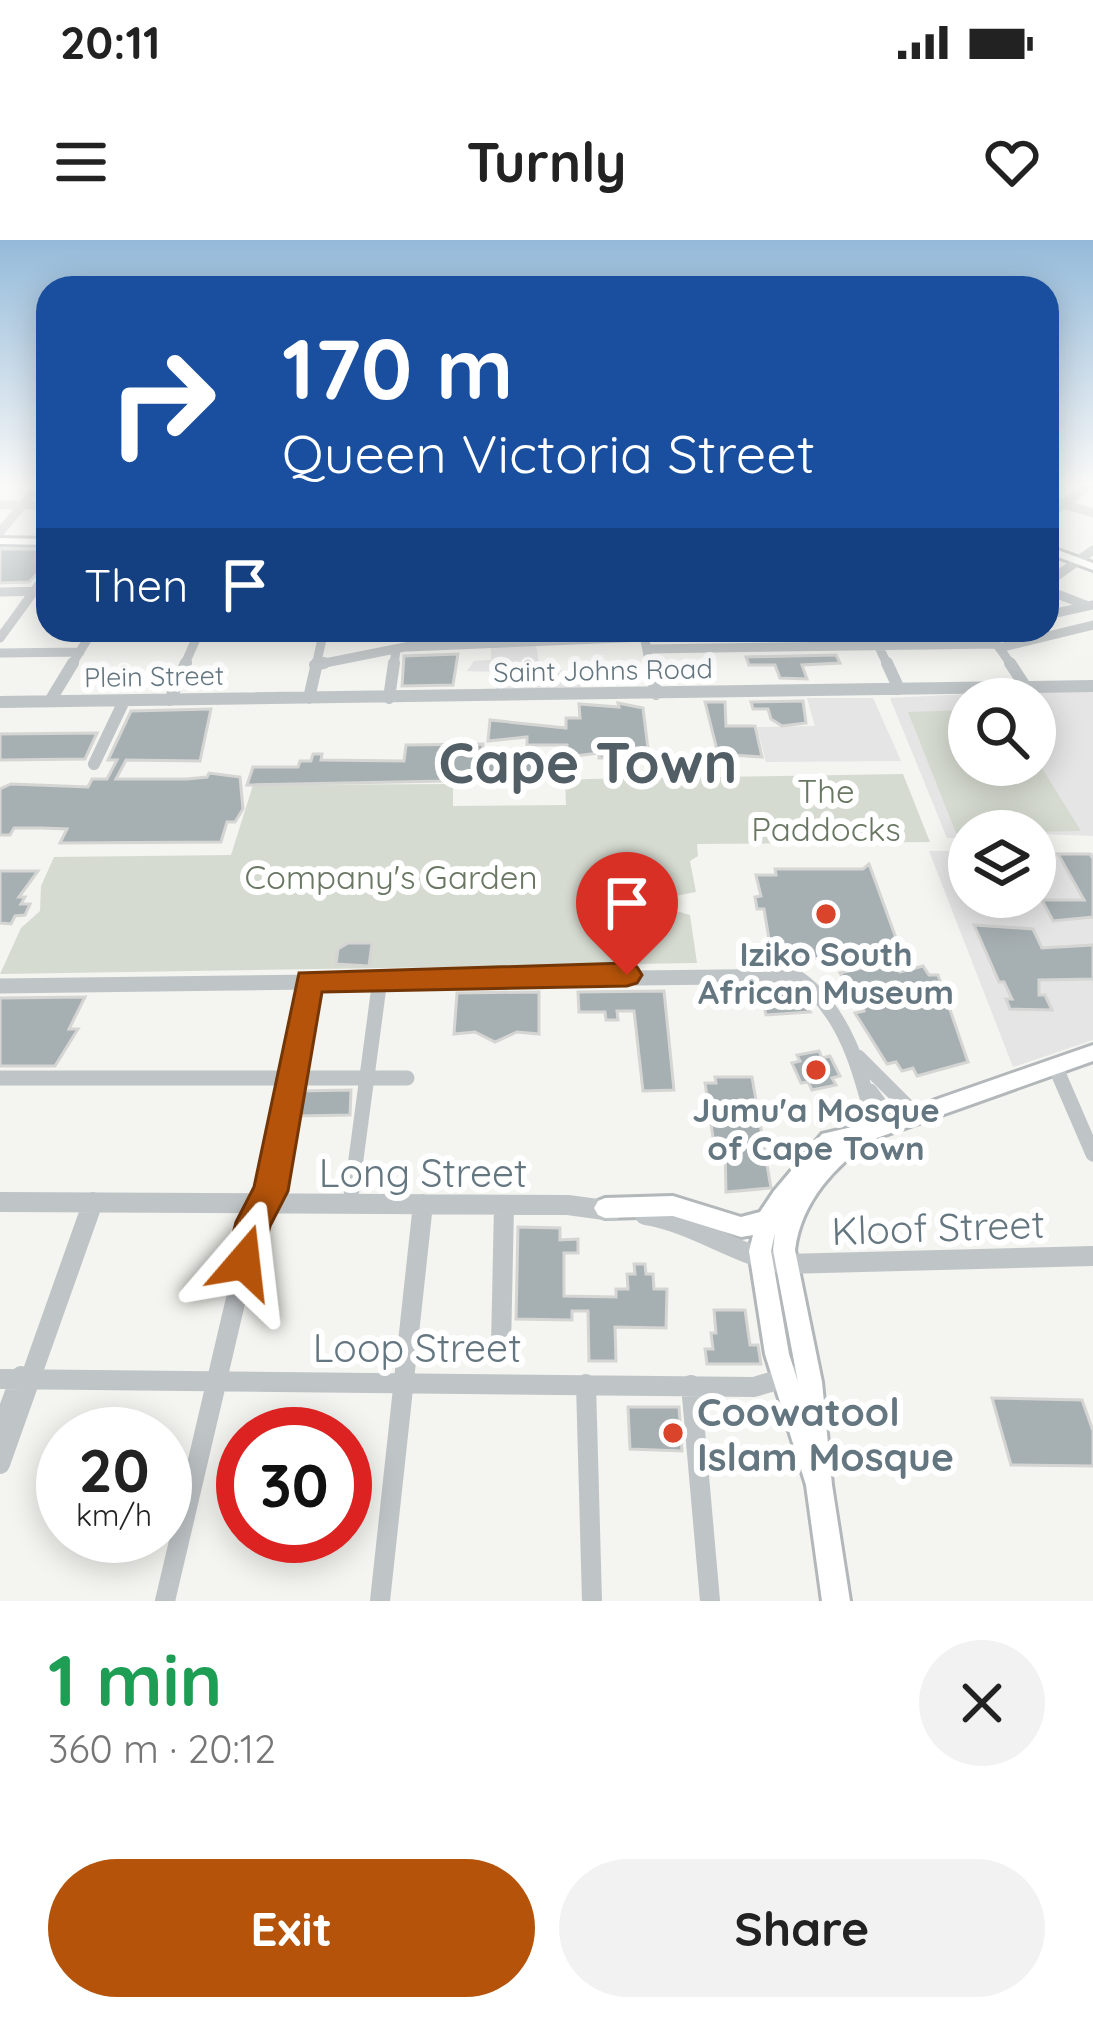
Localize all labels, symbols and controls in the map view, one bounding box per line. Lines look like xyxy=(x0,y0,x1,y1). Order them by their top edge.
text: 20:11 xyxy=(60,14,161,70)
text: Turnly xyxy=(466,128,627,196)
icon: menu xyxy=(48,129,114,195)
icon: heart xyxy=(979,129,1045,195)
text: 170 m xyxy=(282,315,513,420)
icon: right xyxy=(84,324,240,480)
text: Queen Victoria Street xyxy=(282,419,815,487)
icon: arrive xyxy=(212,552,278,618)
text: Then xyxy=(84,557,188,613)
street label: Saint Johns Road xyxy=(493,651,713,689)
street label: Plein Street xyxy=(84,658,224,694)
map controls xyxy=(948,678,1056,918)
button: search xyxy=(948,678,1056,786)
district label: Cape Town xyxy=(438,726,738,797)
park label: The Paddocks xyxy=(751,770,901,849)
button: layers xyxy=(948,810,1056,918)
pin xyxy=(576,852,678,975)
park label: Company's Garden xyxy=(244,856,538,897)
icon: arrive xyxy=(594,870,660,936)
marker: Iziko South African Museum xyxy=(813,901,839,927)
place label: Iziko South African Museum xyxy=(698,933,954,1012)
marker: Jumu'a Mosque of Cape Town xyxy=(803,1057,829,1083)
place label: Jumu'a Mosque of Cape Town xyxy=(692,1089,940,1168)
street label: Long Street xyxy=(319,1148,527,1197)
position arrow xyxy=(181,1199,307,1325)
street label: Kloof Street xyxy=(831,1199,1045,1255)
street label: Loop Street xyxy=(313,1323,521,1372)
place label: Coowatool Islam Mosque xyxy=(697,1387,954,1481)
speed limit sign: 30 xyxy=(216,1407,372,1563)
marker: Coowatool Islam Mosque xyxy=(660,1420,686,1446)
text: 20 xyxy=(79,1432,149,1507)
text: km/h xyxy=(76,1496,152,1534)
text: 1 min xyxy=(48,1634,222,1724)
button: close xyxy=(919,1640,1045,1766)
text: 360 m · 20:12 xyxy=(48,1724,276,1773)
button: Exit xyxy=(48,1859,535,1997)
button: Share xyxy=(559,1859,1045,1997)

